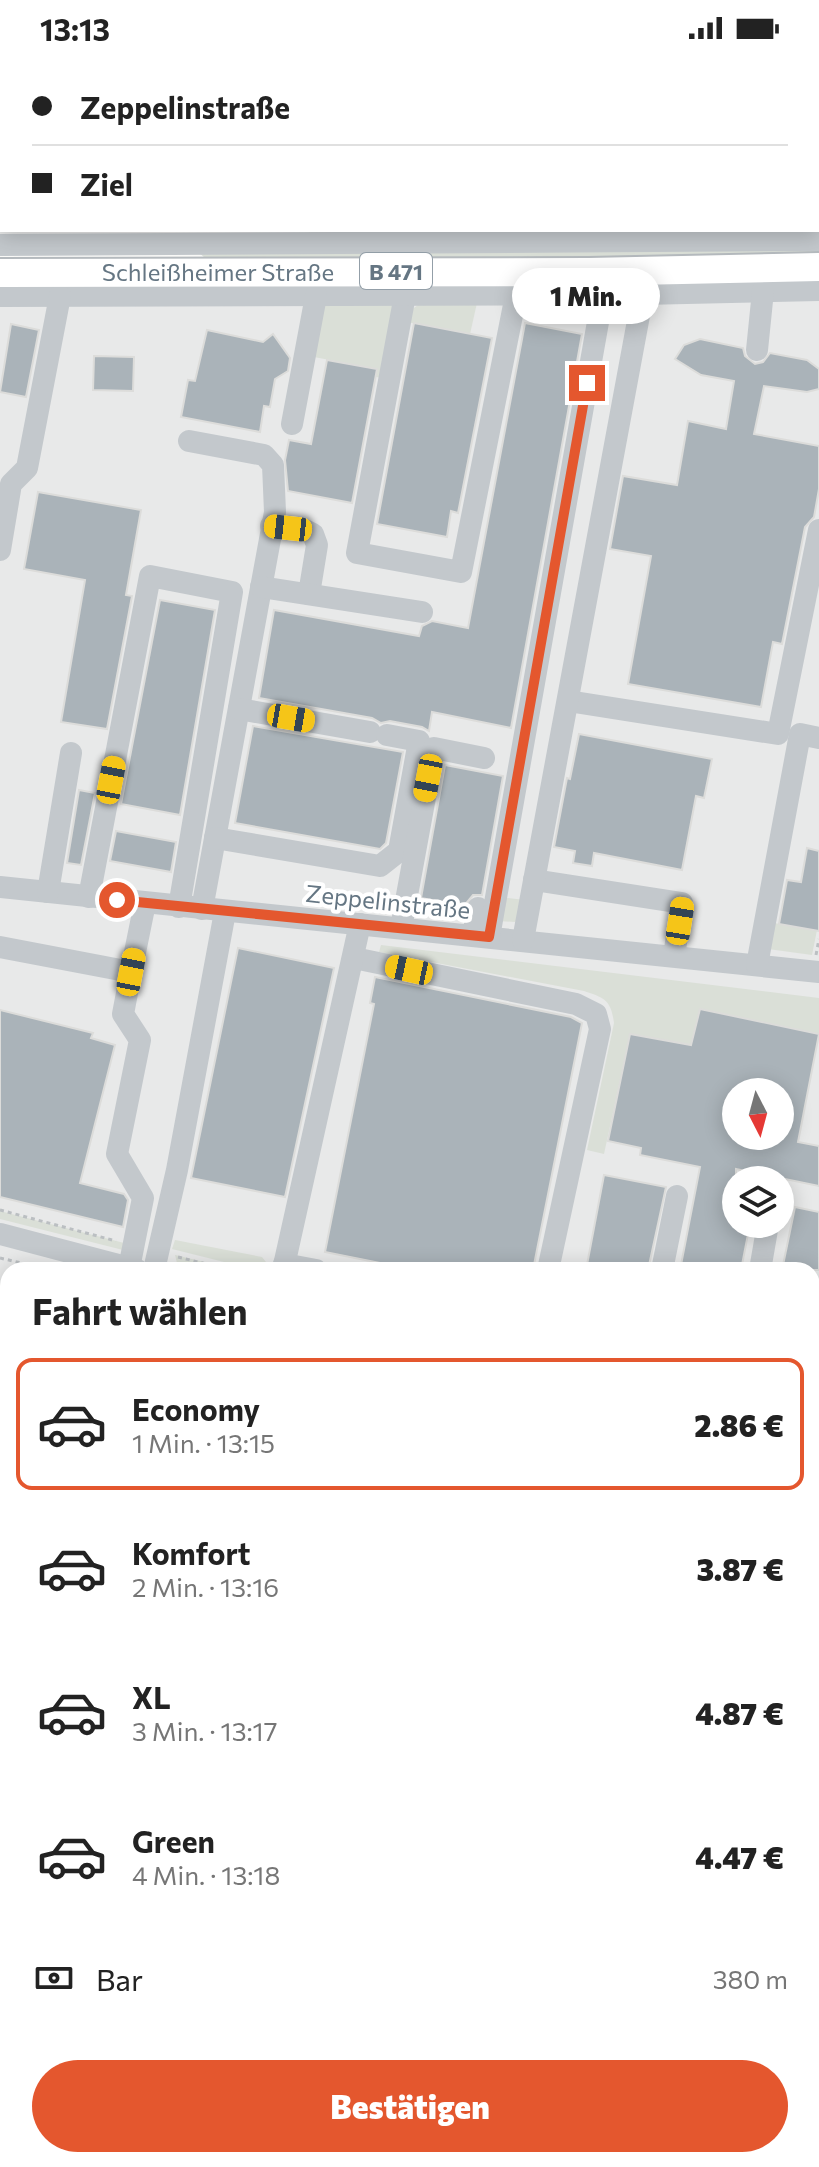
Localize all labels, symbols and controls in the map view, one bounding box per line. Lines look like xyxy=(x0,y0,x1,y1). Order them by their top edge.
text: 13:13 xyxy=(40,10,110,47)
text: Zeppelinstraße xyxy=(80,88,290,125)
text: Ziel xyxy=(80,165,133,202)
road number: B 471 xyxy=(360,253,432,289)
street label: Schleißheimer Straße xyxy=(102,257,334,286)
callout: 1 Min. xyxy=(513,267,661,323)
text: 1 Min. xyxy=(550,280,622,311)
route end xyxy=(569,365,605,401)
car xyxy=(263,514,313,542)
car xyxy=(265,702,317,734)
car xyxy=(412,752,444,804)
car xyxy=(95,754,127,806)
street label: Zeppelinstraße xyxy=(304,878,472,924)
route start xyxy=(99,882,135,918)
car xyxy=(664,895,696,947)
car xyxy=(115,946,147,998)
car xyxy=(383,953,435,987)
north arrow xyxy=(722,1078,794,1150)
map controls xyxy=(722,1078,794,1238)
button: layers xyxy=(722,1166,794,1238)
text: Fahrt wählen xyxy=(32,1288,248,1332)
icon: car xyxy=(36,1388,108,1460)
text: Economy xyxy=(132,1390,260,1427)
text: 2.86 € xyxy=(694,1406,784,1443)
text: 1 Min. · 13:15 xyxy=(132,1427,275,1458)
icon: car xyxy=(36,1532,108,1604)
text: Komfort xyxy=(132,1534,251,1571)
text: 3.87 € xyxy=(697,1550,784,1587)
text: 2 Min. · 13:16 xyxy=(132,1571,279,1602)
icon: car xyxy=(36,1676,108,1748)
text: XL xyxy=(132,1678,171,1715)
text: 4.87 € xyxy=(695,1694,784,1731)
text: 3 Min. · 13:17 xyxy=(132,1715,277,1746)
icon: car xyxy=(36,1820,108,1892)
text: Green xyxy=(132,1822,215,1859)
text: 4.47 € xyxy=(695,1838,784,1875)
text: 4 Min. · 13:18 xyxy=(132,1859,280,1890)
icon: cash xyxy=(32,1956,76,2000)
text: Bar xyxy=(96,1960,143,1997)
text: 380 m xyxy=(713,1963,788,1994)
button: Bestätigen xyxy=(32,2060,788,2152)

